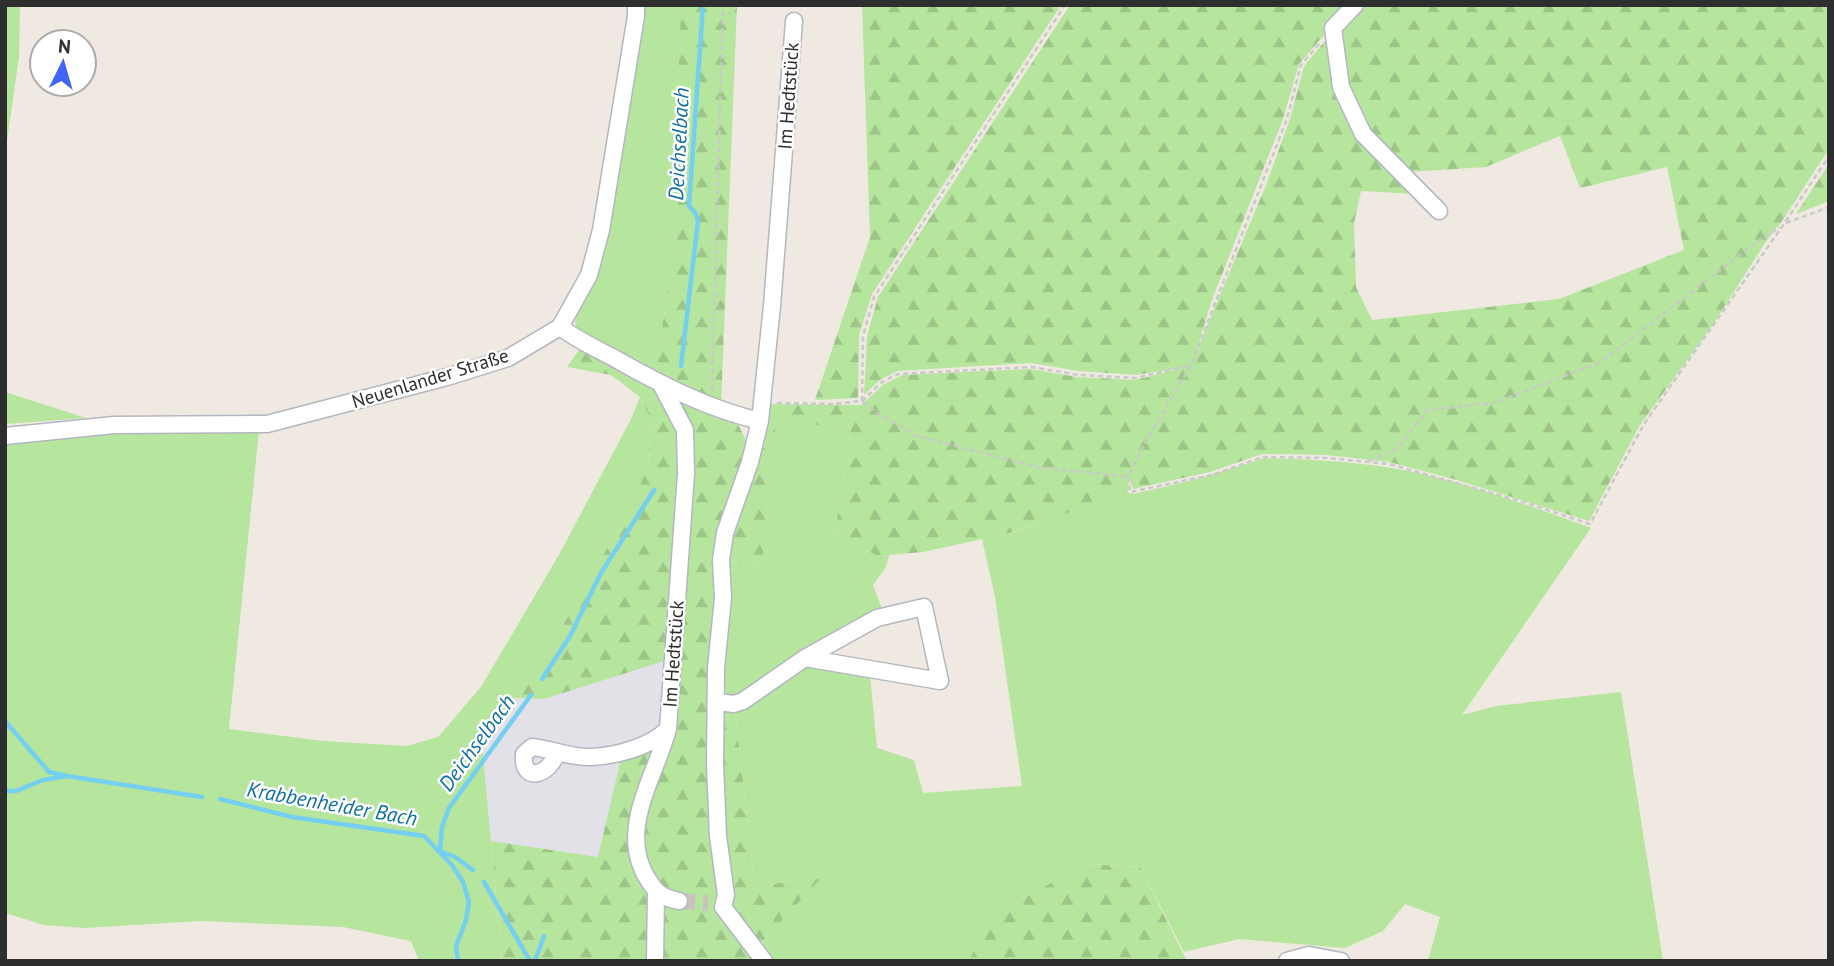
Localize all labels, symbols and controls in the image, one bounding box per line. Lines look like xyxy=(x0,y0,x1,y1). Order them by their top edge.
north arrow xyxy=(28,28,98,98)
text: N xyxy=(57,34,72,59)
street label: Im Hedtstück xyxy=(772,42,804,150)
water label: Deichselbach xyxy=(662,87,695,201)
street label: Neuenlander Straße xyxy=(349,343,511,413)
street label: Im Hedtstück xyxy=(657,600,689,708)
water label: Deichselbach xyxy=(432,689,521,796)
water label: Krabbenheider Bach xyxy=(245,775,419,832)

